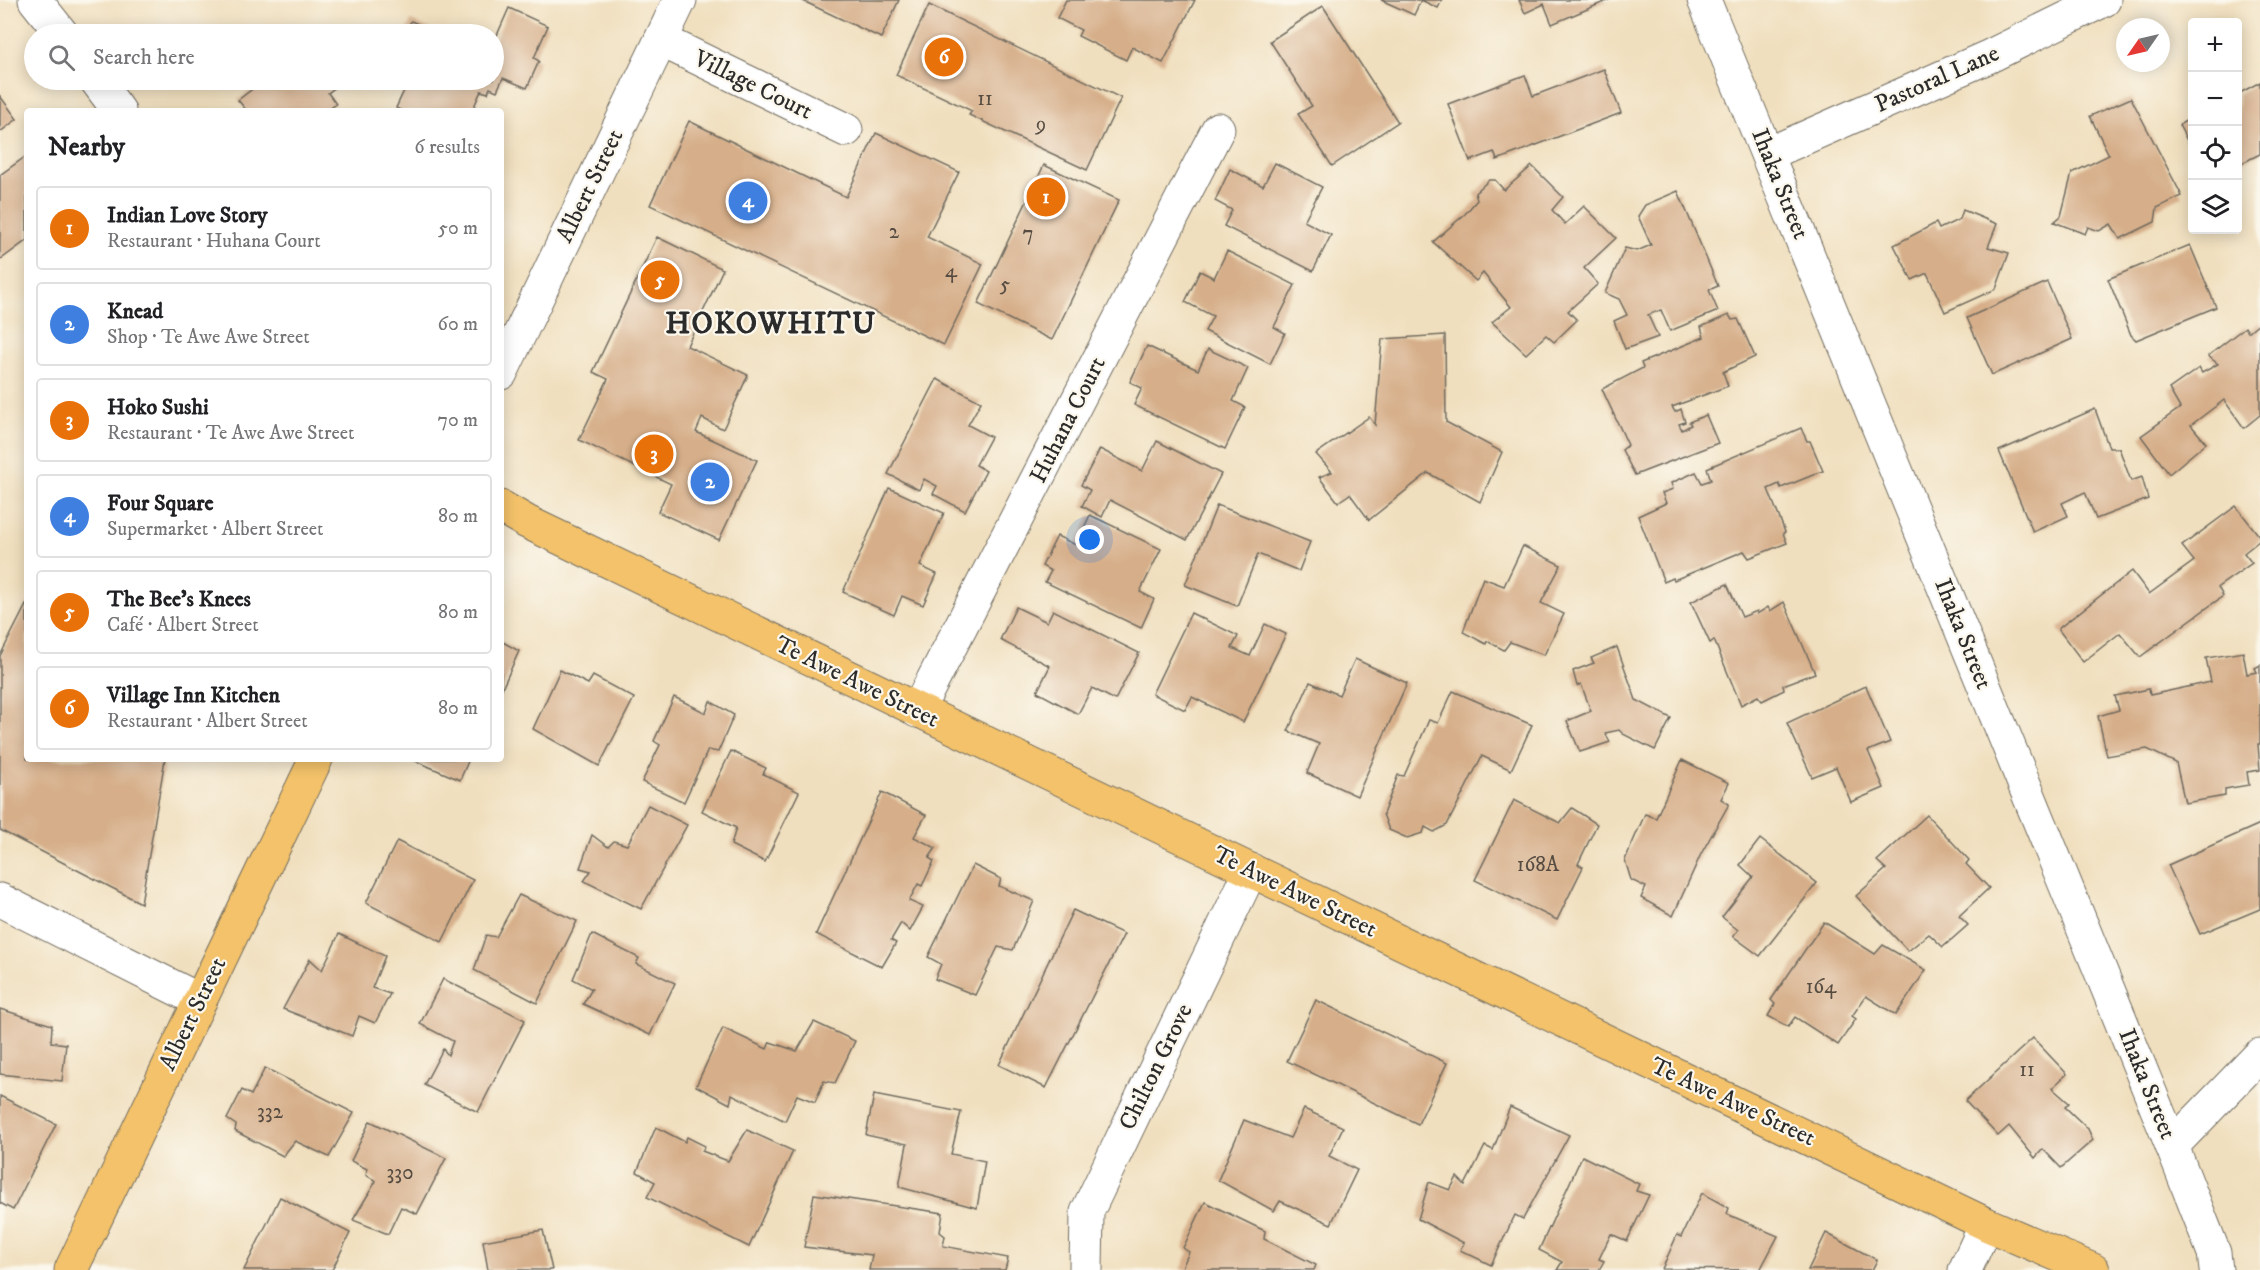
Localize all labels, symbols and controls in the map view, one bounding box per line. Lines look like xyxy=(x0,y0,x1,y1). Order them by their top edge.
north arrow xyxy=(2116,18,2170,72)
map controls xyxy=(2188,18,2242,234)
button: + xyxy=(2188,18,2242,72)
search box xyxy=(24,24,504,90)
pin: 6 xyxy=(924,34,964,80)
street label: Pastoral Lane xyxy=(1870,38,2004,120)
icon: search xyxy=(45,41,78,74)
street label: Village Court xyxy=(688,43,818,127)
text: Search here xyxy=(93,44,195,71)
button: − xyxy=(2188,72,2242,126)
house number: 11 xyxy=(977,86,993,112)
house number: 9 xyxy=(1035,112,1046,138)
street label: Albert Street xyxy=(550,124,630,247)
street label: Ihaka Street xyxy=(1744,124,1816,244)
button: locate xyxy=(2188,126,2242,180)
text: Nearby xyxy=(48,131,125,164)
text: 6 results xyxy=(414,135,480,160)
pin: 1 xyxy=(1026,174,1066,220)
pin: 4 xyxy=(728,178,768,224)
button: layers xyxy=(2188,180,2242,234)
text: Indian Love Story xyxy=(107,202,268,229)
text: 1 xyxy=(66,216,73,241)
text: 50 m xyxy=(438,216,478,241)
house number: 2 xyxy=(889,219,900,245)
house number: 7 xyxy=(1022,221,1034,247)
text: Restaurant · Huhana Court xyxy=(107,229,321,254)
pin: 5 xyxy=(640,258,680,302)
house number: 4 xyxy=(945,258,958,284)
house number: 5 xyxy=(1000,272,1010,298)
text: Knead xyxy=(107,298,163,325)
district label: HOKOWHITU xyxy=(665,306,877,343)
text: 2 xyxy=(65,312,74,337)
text: 60 m xyxy=(438,312,478,337)
text: Shop · Te Awe Awe Street xyxy=(107,325,310,350)
street label: Huhana Court xyxy=(1023,351,1113,488)
text: Hoko Sushi xyxy=(107,394,209,421)
text: 3 xyxy=(66,408,73,433)
text: 70 m xyxy=(437,408,478,433)
text: Restaurant · Te Awe Awe Street xyxy=(107,421,354,446)
pin: 3 xyxy=(634,432,674,476)
pin: 2 xyxy=(690,460,730,504)
text: Four Square xyxy=(107,490,214,517)
text: 4 xyxy=(64,504,75,529)
text: 80 m xyxy=(438,504,478,529)
text: Supermarket · Albert Street xyxy=(107,517,323,542)
your location xyxy=(1075,525,1104,554)
street label: Ihaka Street xyxy=(1927,574,1999,694)
text: The Bee's Knees xyxy=(107,586,251,613)
text: 5 xyxy=(65,600,74,625)
text: 80 m xyxy=(438,600,478,625)
text: Café · Albert Street xyxy=(107,613,259,638)
street label: Te Awe Awe Street xyxy=(770,629,944,735)
text: Village Inn Kitchen xyxy=(107,682,280,709)
text: 6 xyxy=(64,696,75,721)
text: 80 m xyxy=(438,696,478,721)
text: Restaurant · Albert Street xyxy=(107,709,308,734)
street label: Te Awe Awe Street xyxy=(1208,839,1382,945)
house number: 168A xyxy=(1517,852,1560,878)
street label: Albert Street xyxy=(153,952,233,1075)
house number: 164 xyxy=(1806,974,1837,1000)
street label: Chilton Grove xyxy=(1113,999,1199,1135)
street label: Ihaka Street xyxy=(2111,1024,2183,1144)
street label: Te Awe Awe Street xyxy=(1646,1051,1820,1153)
house number: 11 xyxy=(2019,1057,2035,1083)
house number: 332 xyxy=(257,1099,284,1125)
house number: 330 xyxy=(387,1160,413,1186)

